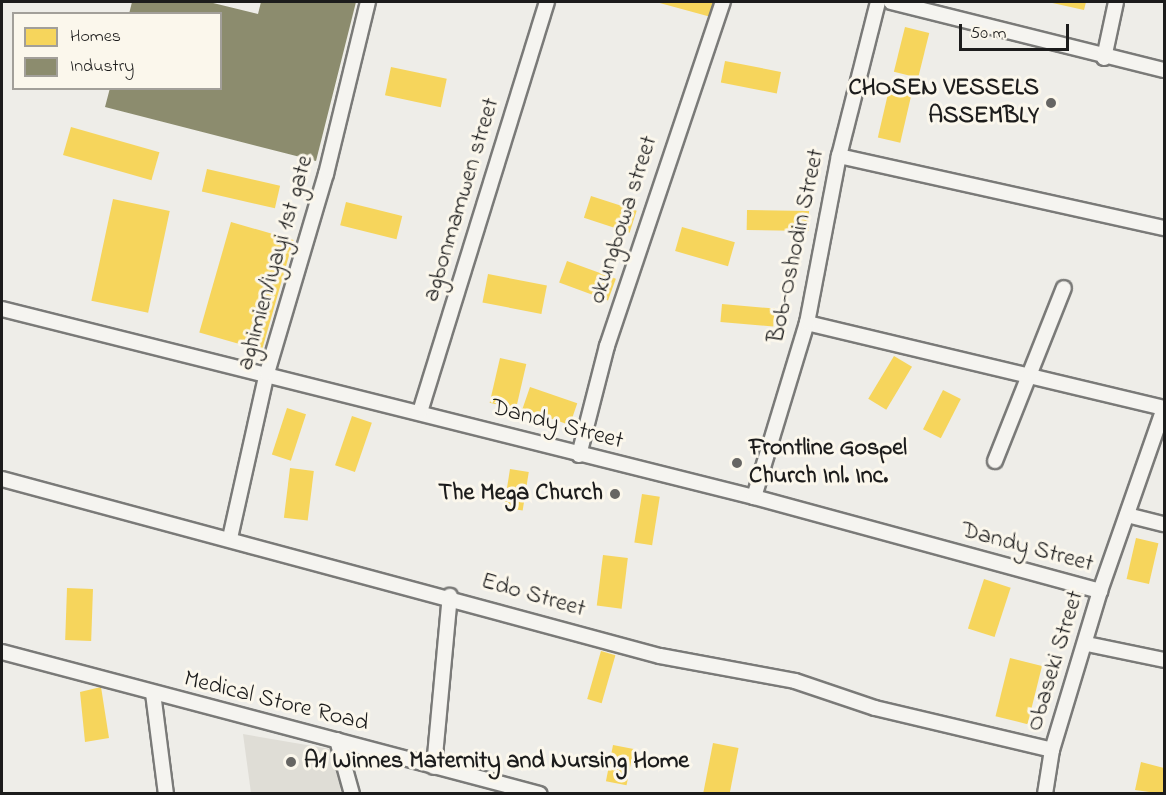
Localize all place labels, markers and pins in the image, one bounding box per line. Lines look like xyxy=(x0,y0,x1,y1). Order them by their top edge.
place label: CHOSEN VESSELS ASSEMBLY xyxy=(848,75,1039,131)
marker: CHOSEN VESSELS ASSEMBLY xyxy=(1044,96,1058,110)
place label: Frontline Gospel Church Inl. Inc. xyxy=(749,435,907,491)
marker: Frontline Gospel Church Inl. Inc. xyxy=(730,456,744,470)
place label: The Mega Church xyxy=(438,480,603,508)
marker: The Mega Church xyxy=(608,487,622,501)
place label: A1 Winnes Maternity and Nursing Home xyxy=(304,748,689,776)
marker: A1 Winnes Maternity and Nursing Home xyxy=(282,753,300,771)

